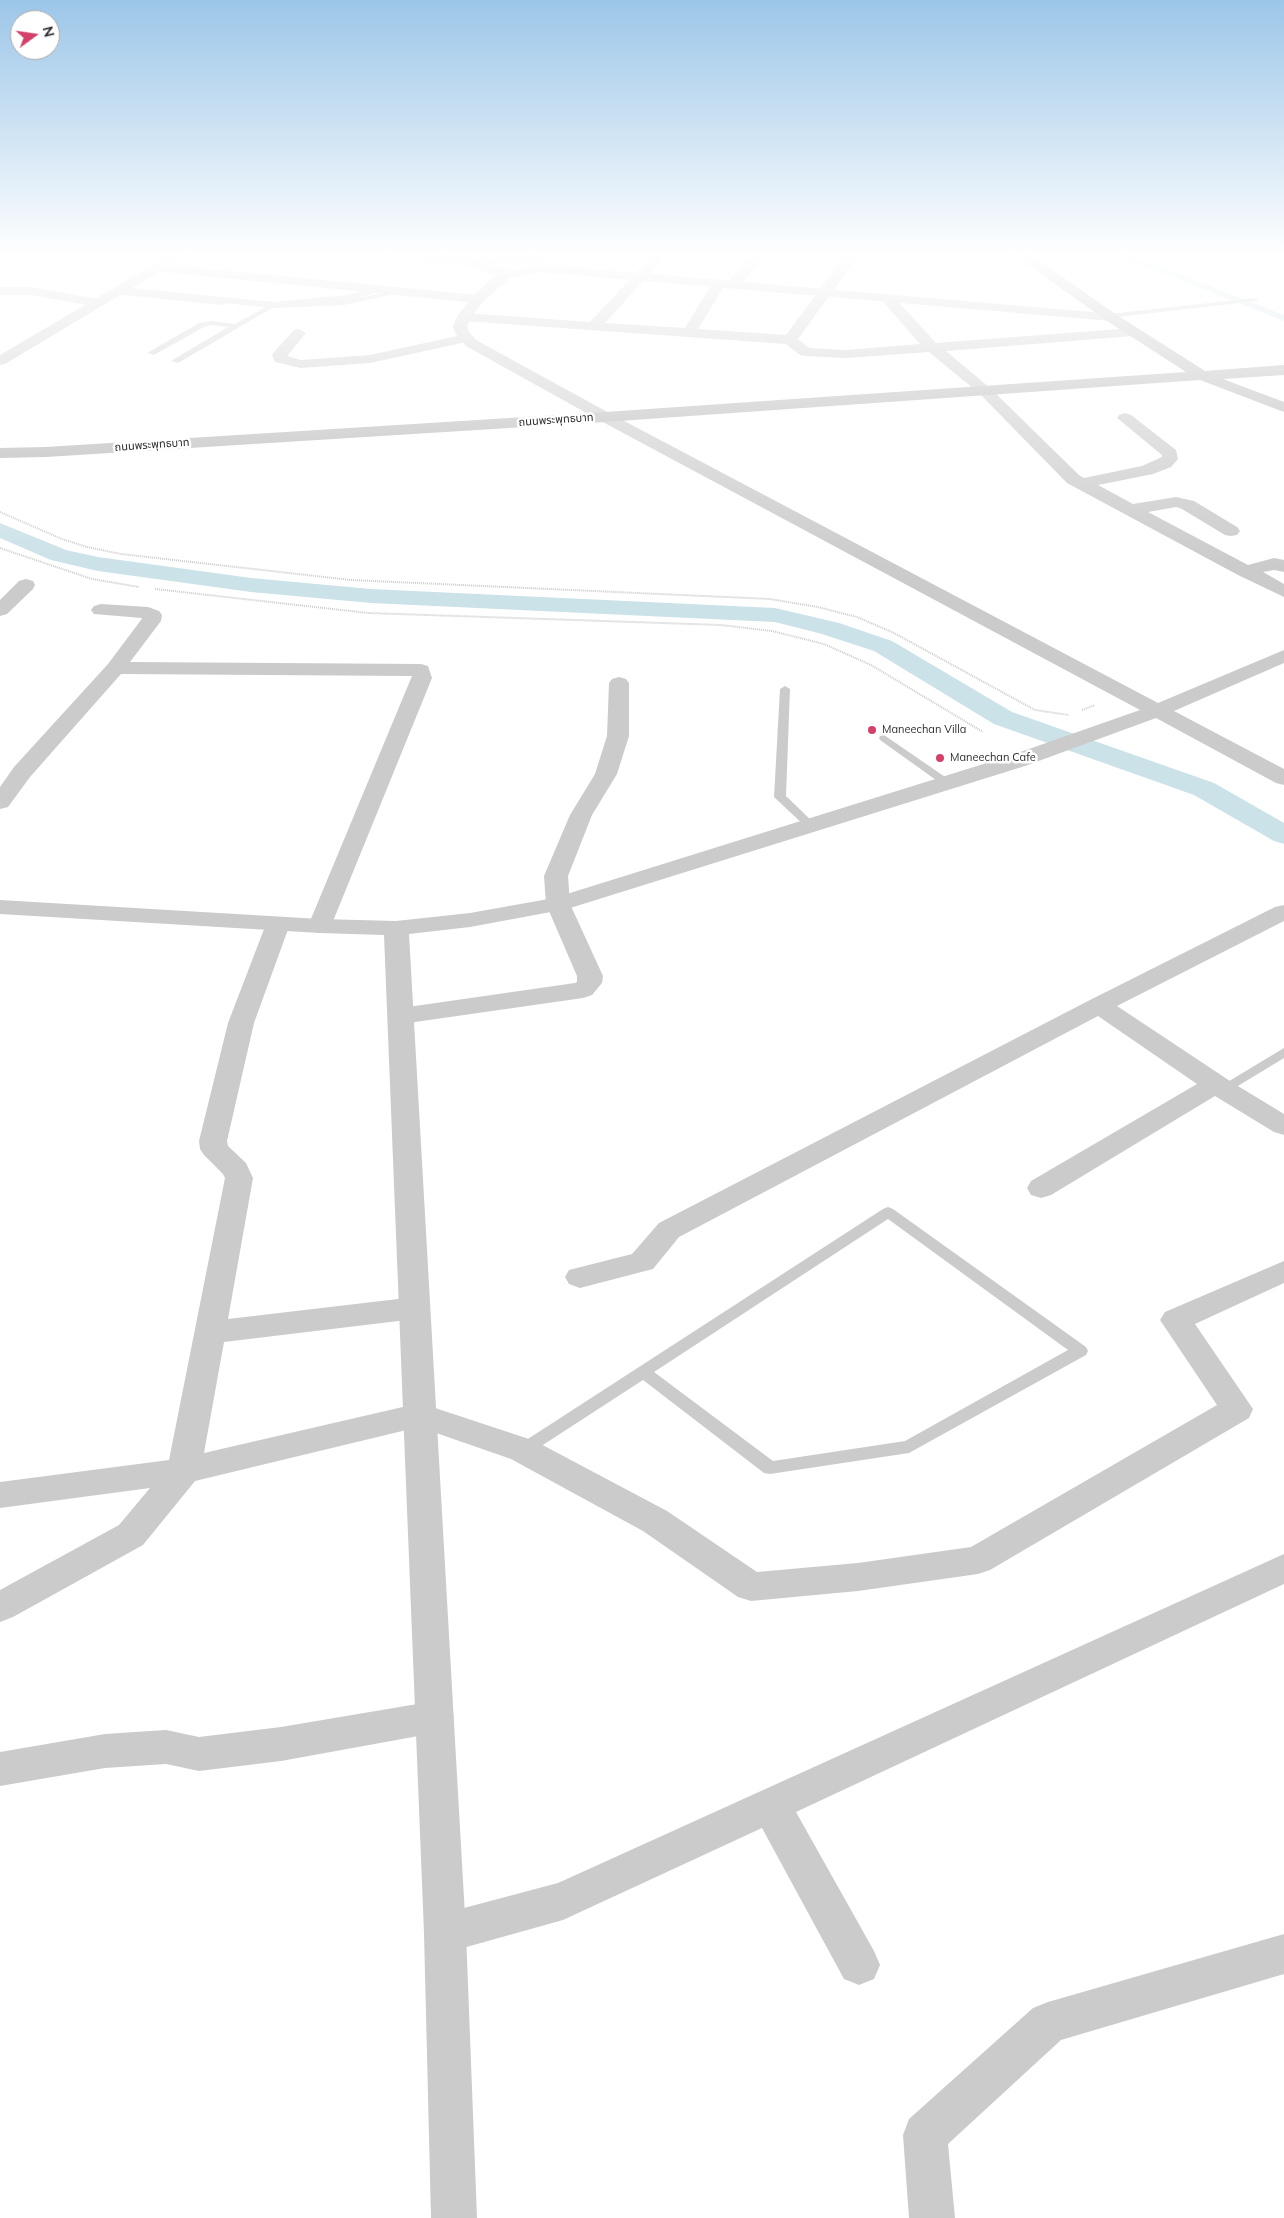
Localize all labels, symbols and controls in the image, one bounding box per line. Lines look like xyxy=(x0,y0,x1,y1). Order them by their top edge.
north arrow xyxy=(10,10,60,60)
text: N xyxy=(39,24,59,39)
street label: ถนนพระพุทธบาท xyxy=(518,411,594,429)
street label: ถนนพระพุทธบาท xyxy=(114,436,190,454)
place label: Maneechan Villa xyxy=(882,723,966,737)
marker: Maneechan Villa xyxy=(866,724,878,736)
place label: Maneechan Cafe xyxy=(950,751,1036,765)
marker: Maneechan Cafe xyxy=(934,752,946,764)

